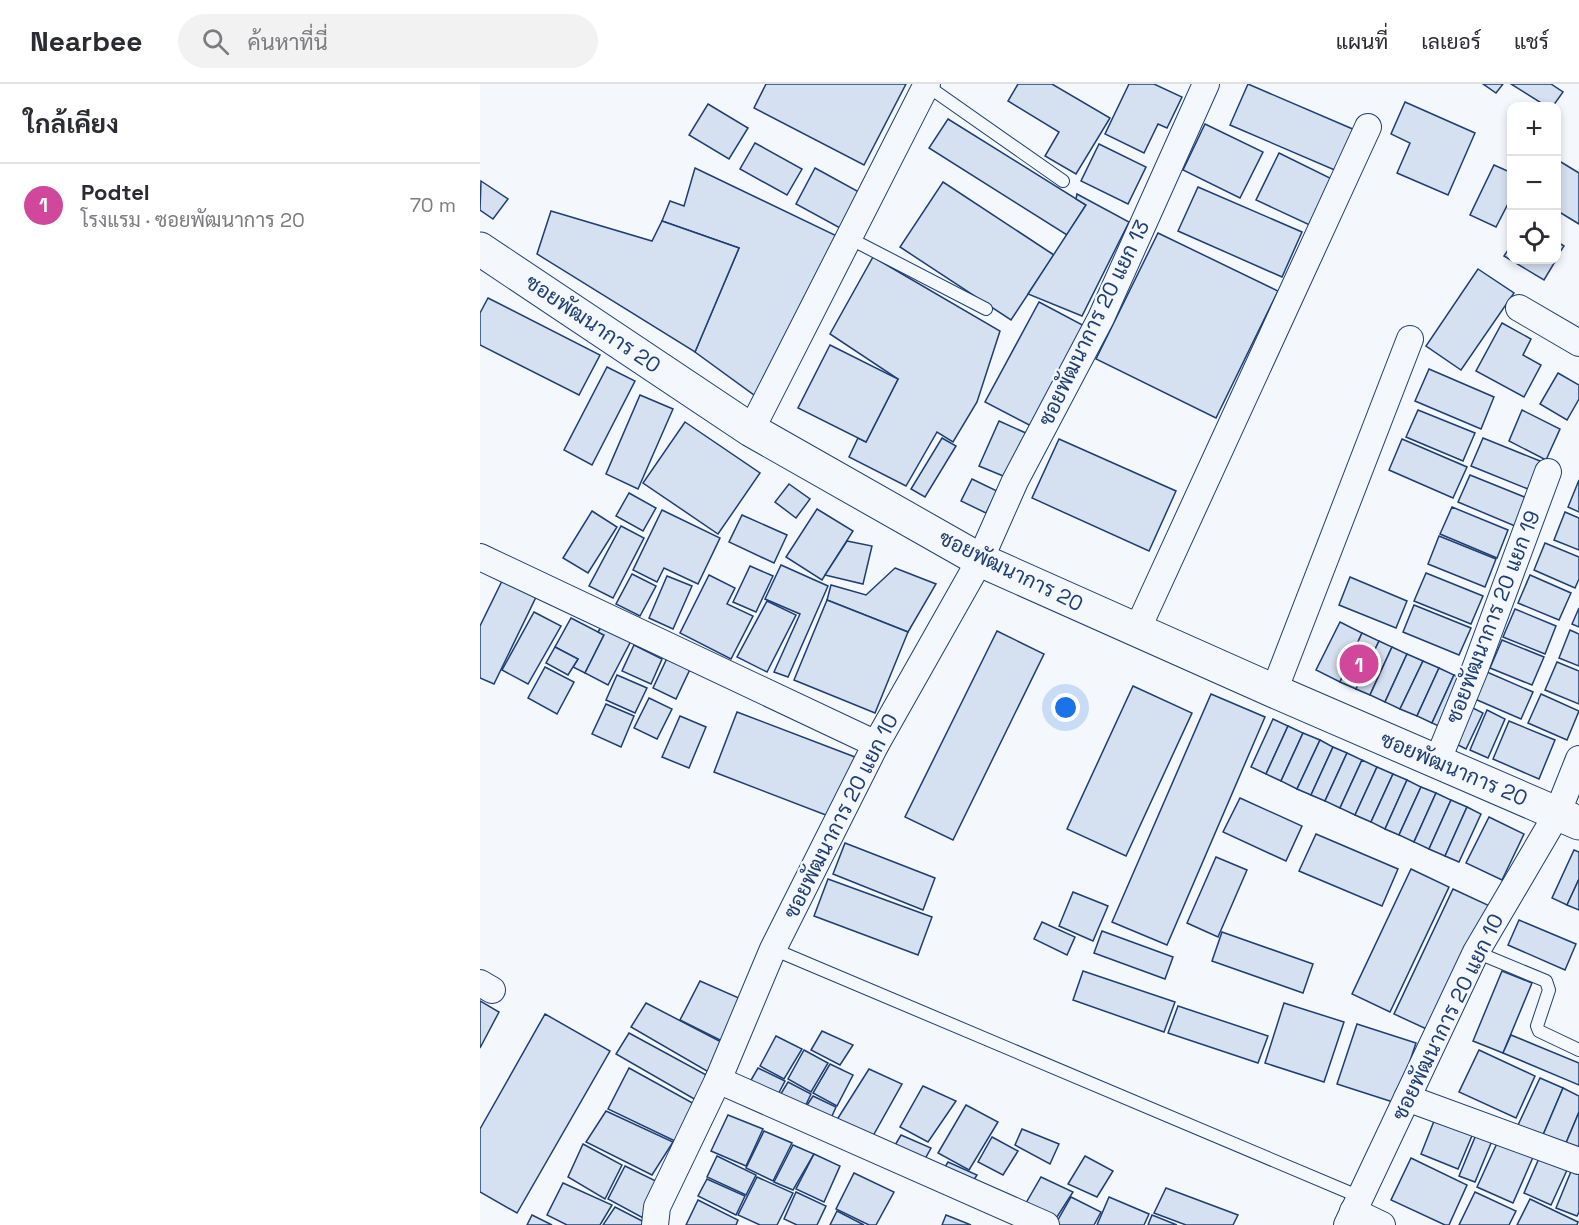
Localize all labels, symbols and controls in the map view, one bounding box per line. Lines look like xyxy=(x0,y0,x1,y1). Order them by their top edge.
search box xyxy=(178,14,598,68)
text: Nearbee xyxy=(30,23,142,59)
icon: search xyxy=(199,25,232,58)
text: ค้นหาที่นี่ xyxy=(247,28,328,56)
text: แผนที่ xyxy=(1336,28,1388,55)
text: เลเยอร์ xyxy=(1421,28,1481,55)
text: แชร์ xyxy=(1514,28,1549,55)
map controls xyxy=(1507,102,1561,264)
button: + xyxy=(1507,102,1561,156)
text: ใกล้เคียง xyxy=(24,107,119,141)
button: − xyxy=(1507,156,1561,210)
text: Podtel xyxy=(81,178,150,206)
text: 1 xyxy=(39,192,48,218)
text: 70 m xyxy=(410,192,456,218)
text: โรงแรม · ซอยพัฒนาการ 20 xyxy=(81,207,305,233)
button: locate xyxy=(1507,210,1561,264)
street label: ซอยพัฒนาการ 20 แยก 13 xyxy=(1032,215,1155,430)
street label: ซอยพัฒนาการ 20 xyxy=(520,268,666,379)
street label: ซอยพัฒนาการ 20 แยก 19 xyxy=(1439,506,1546,727)
street label: ซอยพัฒนาการ 20 xyxy=(935,524,1088,617)
pin: 1 xyxy=(1340,642,1378,686)
your location xyxy=(1051,693,1080,722)
street label: ซอยพัฒนาการ 20 แยก 10 xyxy=(777,709,904,923)
street label: ซอยพัฒนาการ 20 xyxy=(1376,725,1532,812)
street label: ซอยพัฒนาการ 20 แยก 10 xyxy=(1386,909,1509,1125)

